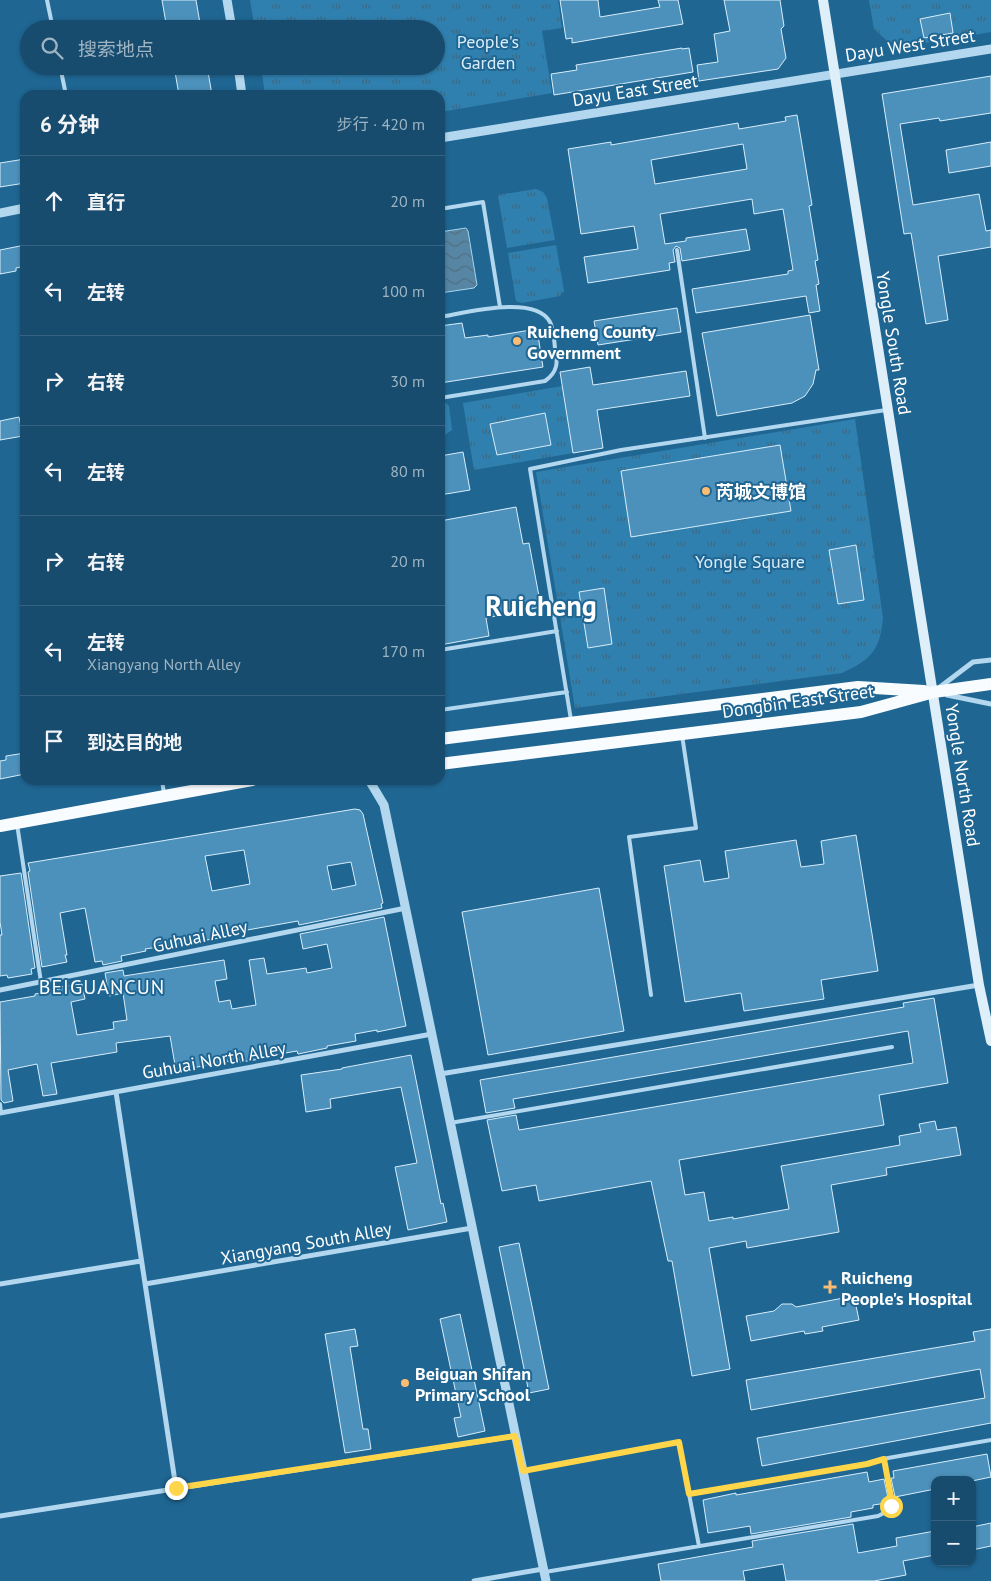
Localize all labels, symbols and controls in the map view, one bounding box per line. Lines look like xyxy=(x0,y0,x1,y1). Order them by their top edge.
search box xyxy=(20,20,445,75)
street label: Dayu West Street xyxy=(843,23,977,67)
park label: People's Garden xyxy=(457,30,519,74)
icon: search xyxy=(38,34,66,62)
text: 搜索地点 xyxy=(78,37,154,61)
street label: Dayu East Street xyxy=(571,69,699,111)
text: 6 分钟 xyxy=(40,111,99,138)
text: 步行 · 420 m xyxy=(337,114,425,134)
icon: ahead xyxy=(40,187,68,215)
text: 直行 xyxy=(87,190,125,214)
text: 20 m xyxy=(390,191,425,211)
street label: Yongle South Road xyxy=(871,270,917,416)
icon: left xyxy=(40,277,68,305)
text: 左转 xyxy=(87,280,125,304)
text: 100 m xyxy=(382,281,425,301)
place label: Ruicheng County Government xyxy=(527,320,656,364)
marker: Ruicheng County Government xyxy=(511,335,523,347)
icon: right xyxy=(40,367,68,395)
text: 右转 xyxy=(87,370,125,394)
text: 30 m xyxy=(390,371,425,391)
icon: left xyxy=(40,457,68,485)
text: 左转 xyxy=(87,460,125,484)
text: 80 m xyxy=(390,461,425,481)
place label: 芮城文博馆 xyxy=(716,480,806,503)
marker: 芮城文博馆 xyxy=(700,485,712,497)
icon: right xyxy=(40,547,68,575)
text: 右转 xyxy=(87,550,125,574)
park label: Yongle Square xyxy=(695,550,805,573)
text: 20 m xyxy=(390,551,425,571)
district label: Ruicheng xyxy=(485,587,597,624)
text: 左转 xyxy=(87,630,125,654)
icon: left xyxy=(40,637,68,665)
text: 170 m xyxy=(382,641,425,661)
text: Xiangyang North Alley xyxy=(87,654,241,674)
street label: Dongbin East Street xyxy=(721,679,875,723)
street label: Yongle North Road xyxy=(940,702,986,848)
icon: arrive xyxy=(40,727,68,755)
text: 到达目的地 xyxy=(87,730,182,754)
street label: Guhuai Alley xyxy=(150,915,250,957)
district label: BEIGUANCUN xyxy=(39,974,165,1000)
street label: Guhuai North Alley xyxy=(140,1036,288,1084)
street label: Xiangyang South Alley xyxy=(219,1217,394,1269)
place label: Ruicheng People's Hospital xyxy=(841,1266,973,1310)
marker: Ruicheng People's Hospital xyxy=(823,1280,837,1294)
place label: Beiguan Shifan Primary School xyxy=(415,1362,531,1406)
marker: Beiguan Shifan Primary School xyxy=(399,1377,411,1389)
map controls xyxy=(931,1476,976,1566)
button: + xyxy=(931,1476,976,1521)
route end xyxy=(165,1477,188,1500)
route start xyxy=(880,1495,903,1518)
button: − xyxy=(931,1521,976,1566)

